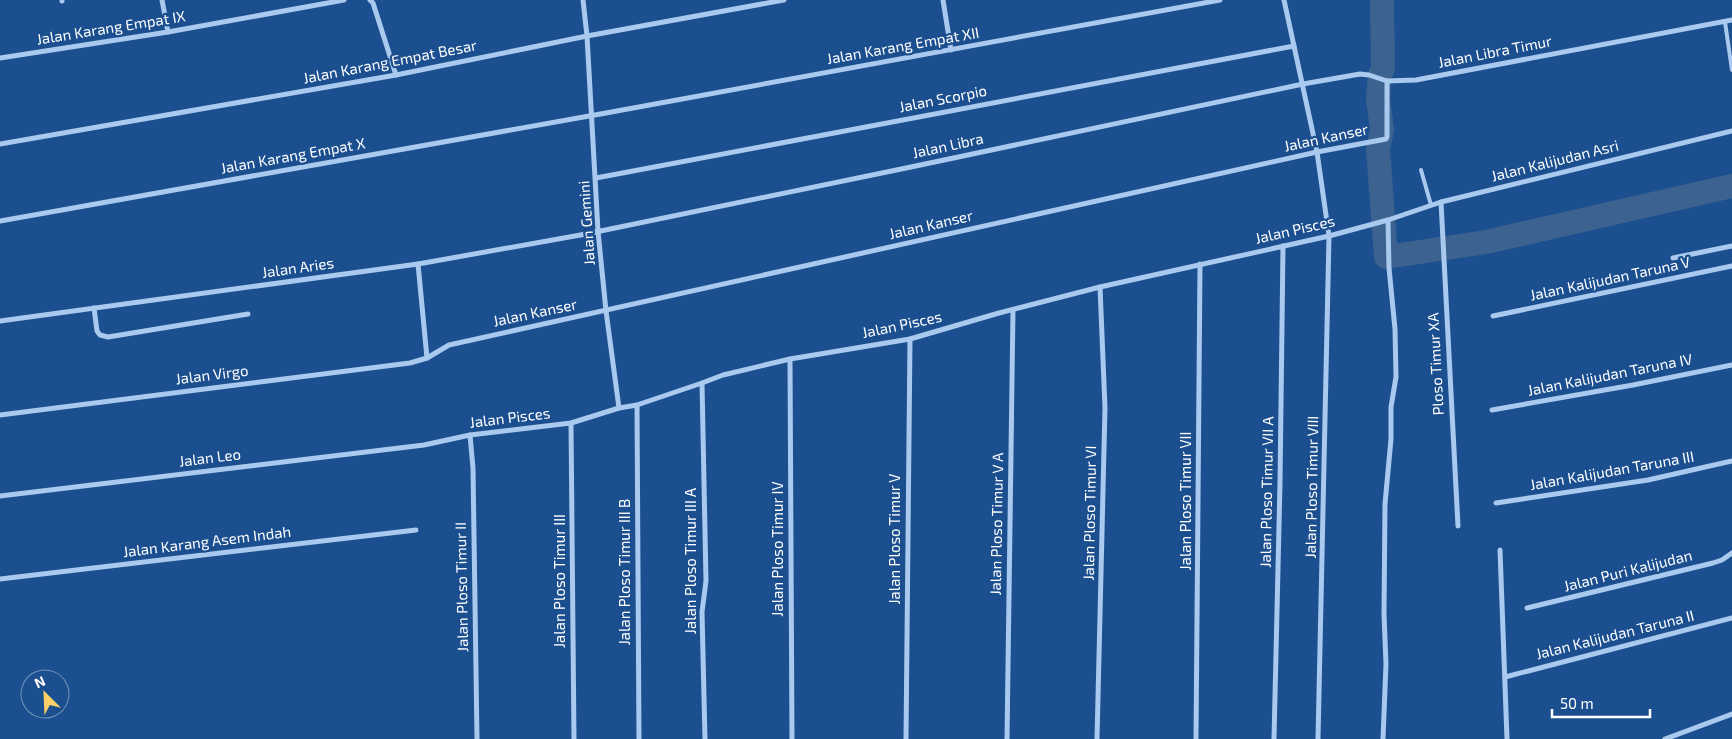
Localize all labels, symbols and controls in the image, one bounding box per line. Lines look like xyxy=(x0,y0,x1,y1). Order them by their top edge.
street label: Jalan Karang Empat IX xyxy=(35,6,187,48)
street label: Jalan Karang Empat XII xyxy=(825,23,980,67)
street label: Jalan Libra Timur xyxy=(1436,31,1553,71)
street label: Jalan Karang Empat Besar xyxy=(301,35,478,87)
street label: Jalan Scorpio xyxy=(897,81,988,115)
street label: Jalan Kanser xyxy=(1282,119,1370,155)
street label: Jalan Libra xyxy=(911,129,985,161)
street label: Jalan Karang Empat X xyxy=(219,133,367,177)
street label: Jalan Kalijudan Asri xyxy=(1489,135,1621,186)
street label: Jalan Gemini xyxy=(574,180,598,266)
street label: Jalan Kanser xyxy=(887,206,974,242)
street label: Jalan Pisces xyxy=(1253,211,1336,247)
street label: Jalan Kalijudan Taruna V xyxy=(1528,252,1692,305)
street label: Jalan Aries xyxy=(261,253,335,281)
street label: Jalan Kanser xyxy=(491,294,579,330)
street label: Jalan Pisces xyxy=(860,307,943,341)
street label: Ploso Timur XA xyxy=(1423,312,1447,416)
street label: Jalan Kalijudan Taruna IV xyxy=(1526,349,1694,400)
street label: Jalan Virgo xyxy=(174,361,249,387)
street label: Jalan Pisces xyxy=(468,403,551,431)
street label: Jalan Ploso Timur VIII xyxy=(1301,415,1321,559)
street label: Jalan Ploso Timur VII A xyxy=(1256,416,1276,568)
street label: Jalan Ploso Timur VII xyxy=(1176,432,1194,570)
street label: Jalan Leo xyxy=(178,444,242,470)
street label: Jalan Ploso Timur VI xyxy=(1079,445,1099,581)
street label: Jalan Kalijudan Taruna III xyxy=(1528,447,1696,494)
street label: Jalan Ploso Timur V A xyxy=(986,452,1006,596)
street label: Jalan Ploso Timur V xyxy=(885,474,903,605)
street label: Jalan Ploso Timur IV xyxy=(768,481,786,617)
street label: Jalan Ploso Timur III A xyxy=(681,487,699,634)
street label: Jalan Ploso Timur III B xyxy=(615,499,633,645)
street label: Jalan Ploso Timur III xyxy=(550,514,568,648)
street label: Jalan Karang Asem Indah xyxy=(122,522,292,560)
street label: Jalan Ploso Timur II xyxy=(451,522,471,652)
street label: Jalan Puri Kalijudan xyxy=(1562,545,1694,596)
street label: Jalan Kalijudan Taruna II xyxy=(1534,606,1696,663)
north arrow xyxy=(20,669,70,719)
text: N xyxy=(31,672,48,691)
scale bar xyxy=(1552,686,1650,718)
text: 50 m xyxy=(1560,694,1594,712)

